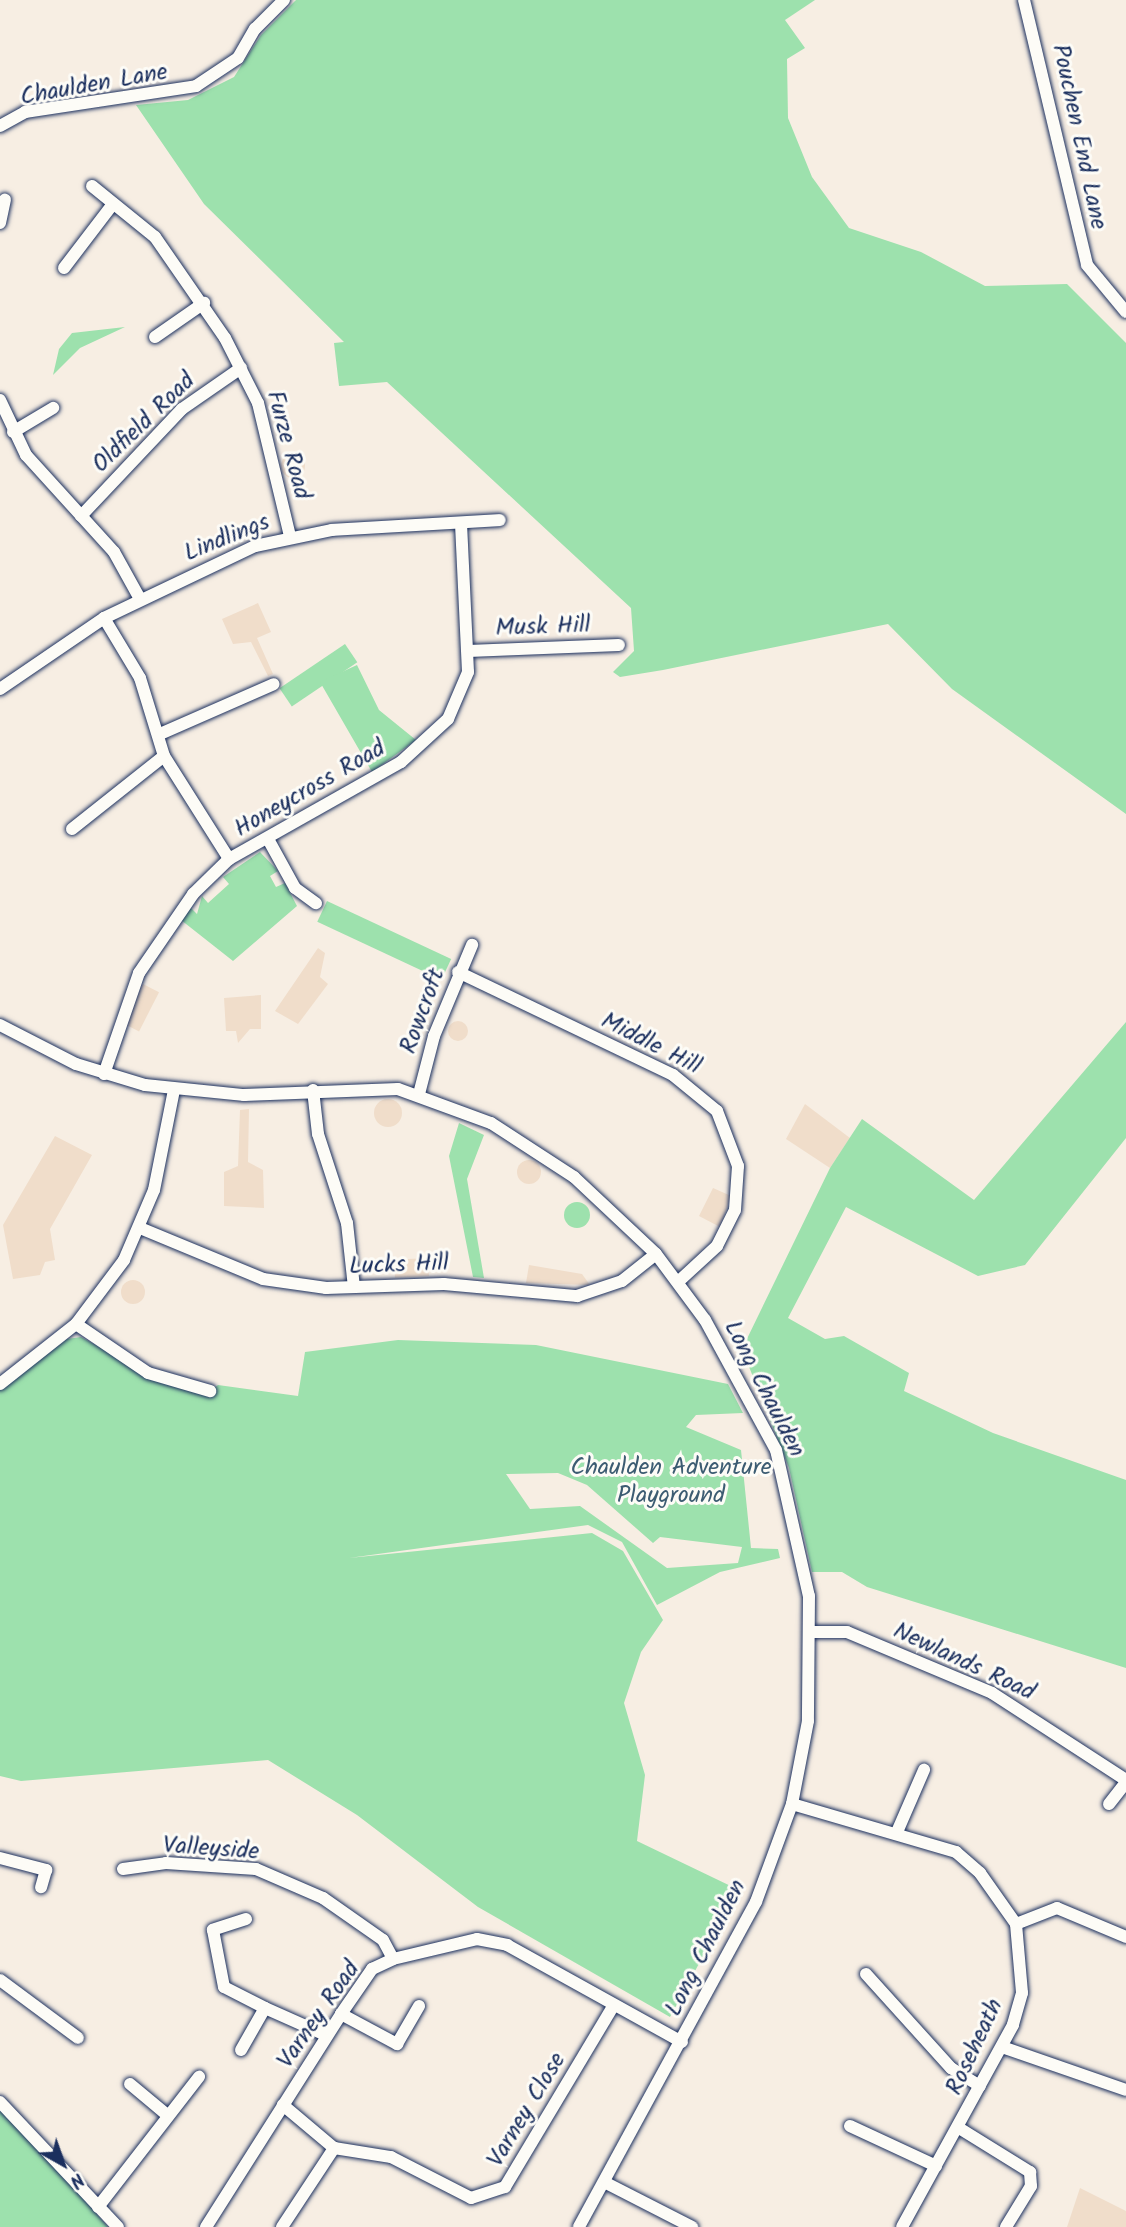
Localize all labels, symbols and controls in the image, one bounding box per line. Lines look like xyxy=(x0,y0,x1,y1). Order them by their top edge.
street label: Pouchen End Lane xyxy=(1045,42,1113,232)
street label: Chaulden Lane xyxy=(18,58,170,112)
street label: Oldfield Road xyxy=(87,367,201,479)
street label: Furze Road xyxy=(260,388,316,502)
street label: Lindlings xyxy=(180,508,274,568)
street label: Musk Hill xyxy=(495,611,591,643)
street label: Honeycross Road xyxy=(229,734,391,844)
street label: Rowcroft xyxy=(394,964,452,1058)
street label: Middle Hill xyxy=(596,1007,706,1081)
street label: Lucks Hill xyxy=(349,1249,449,1281)
street label: Long Chaulden xyxy=(717,1316,811,1462)
park label: Chaulden Adventure Playground xyxy=(571,1454,771,1510)
street label: Newlands Road xyxy=(889,1617,1039,1707)
street label: Valleyside xyxy=(162,1831,260,1867)
street label: Long Chaulden xyxy=(659,1875,753,2021)
street label: Varney Road xyxy=(271,1956,367,2074)
street label: Roseheath xyxy=(940,1994,1010,2100)
street label: Varney Close xyxy=(482,2047,572,2173)
north arrow xyxy=(28,2129,98,2199)
text: N xyxy=(62,2165,91,2195)

